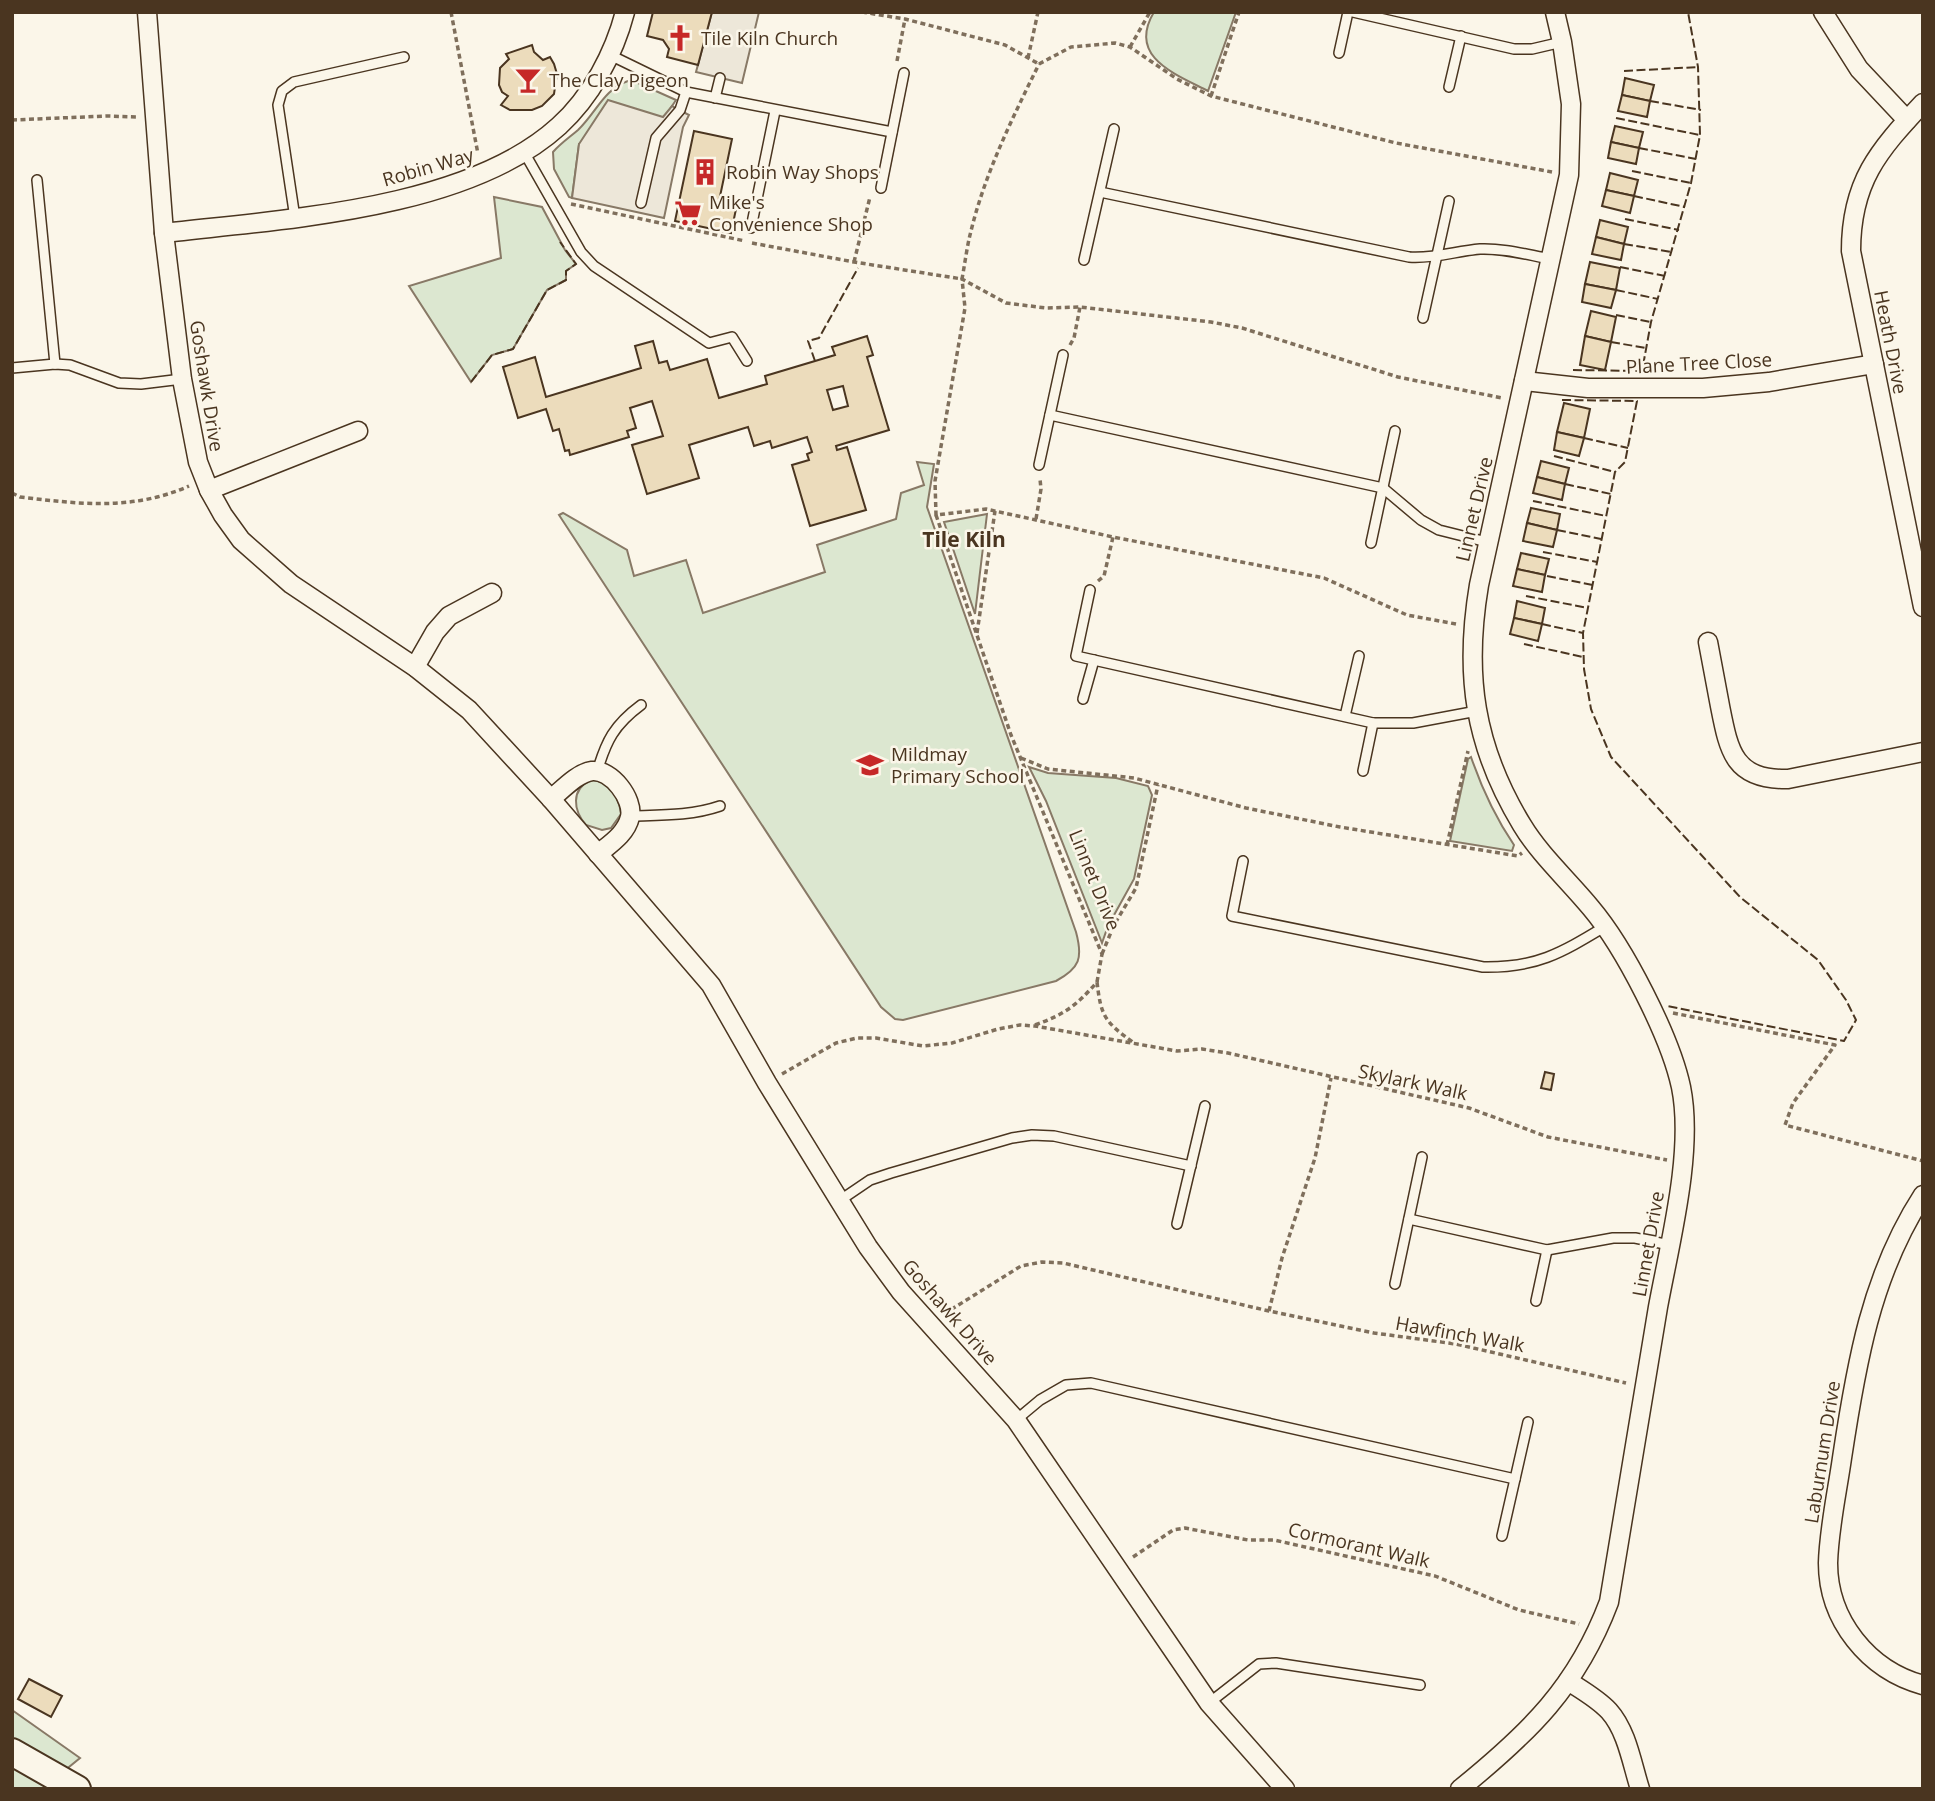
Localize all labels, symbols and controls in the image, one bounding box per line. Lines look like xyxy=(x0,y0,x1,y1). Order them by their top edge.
church icon: Tile Kiln Church xyxy=(665,23,695,53)
place label: Tile Kiln Church xyxy=(701,25,838,51)
bar icon: The Clay Pigeon xyxy=(513,65,543,95)
place label: The Clay Pigeon xyxy=(549,67,689,93)
street label: Robin Way xyxy=(379,141,477,192)
building icon: Robin Way Shops xyxy=(690,157,720,187)
place label: Robin Way Shops xyxy=(726,159,879,185)
place label: Mike's Convenience Shop xyxy=(709,189,873,237)
supermarket icon: Mike's Convenience Shop xyxy=(673,198,703,228)
street label: Heath Drive xyxy=(1868,288,1914,396)
street label: Goshawk Drive xyxy=(184,318,230,454)
street label: Plane Tree Close xyxy=(1625,346,1773,380)
street label: Linnet Drive xyxy=(1449,454,1499,564)
district label: Tile Kiln xyxy=(922,525,1006,553)
place label: Mildmay Primary School xyxy=(891,741,1024,789)
school or university icon: Mildmay Primary School xyxy=(855,750,885,780)
street label: Linnet Drive xyxy=(1063,826,1127,934)
street label: Skylark Walk xyxy=(1356,1058,1470,1106)
street label: Linnet Drive xyxy=(1626,1189,1670,1299)
street label: Goshawk Drive xyxy=(897,1253,1003,1371)
street label: Hawfinch Walk xyxy=(1393,1310,1527,1358)
street label: Laburnum Drive xyxy=(1798,1379,1846,1525)
street label: Cormorant Walk xyxy=(1286,1516,1432,1574)

